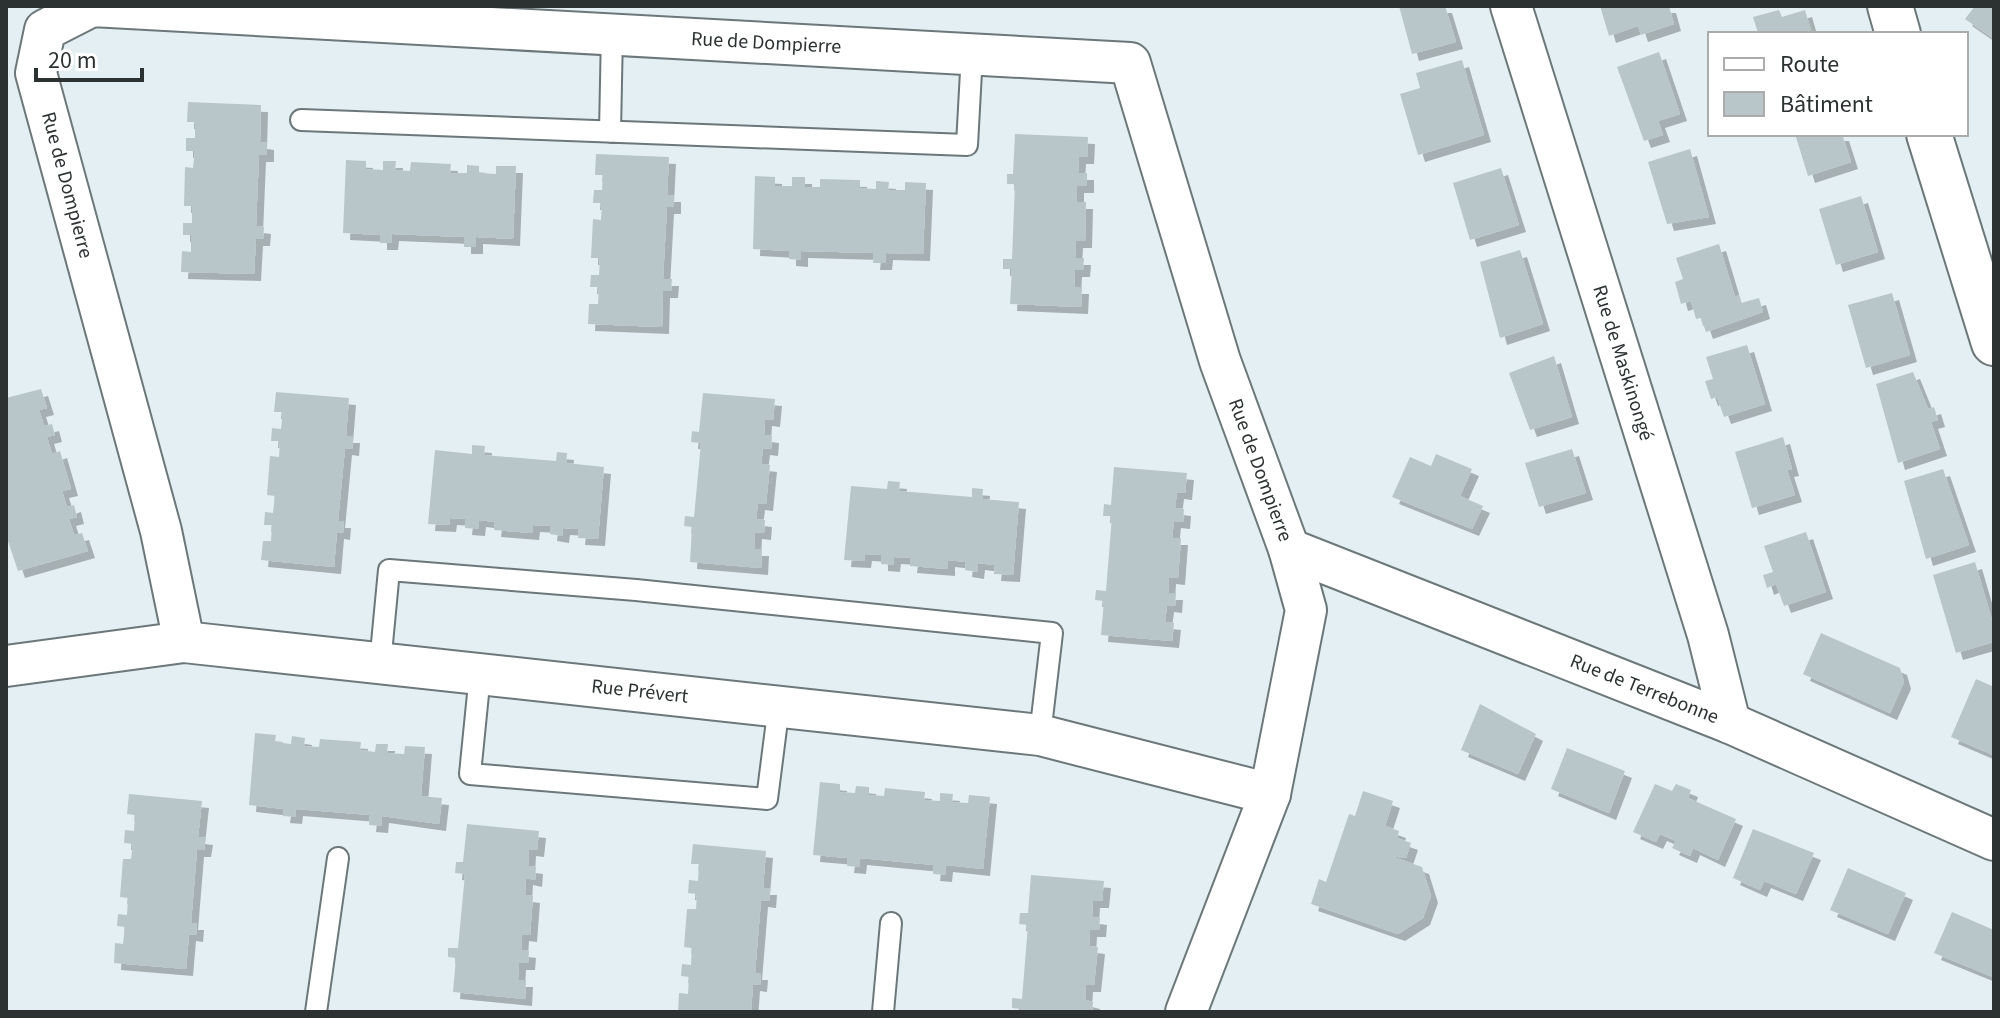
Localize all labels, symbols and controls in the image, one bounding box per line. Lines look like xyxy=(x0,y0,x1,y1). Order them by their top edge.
street label: Rue de Dompierre xyxy=(690,25,842,61)
scale bar xyxy=(36,32,142,82)
legend xyxy=(1708,32,1968,136)
text: 20 m xyxy=(48,43,97,78)
text: Route xyxy=(1780,47,1839,82)
text: Bâtiment xyxy=(1780,87,1873,122)
street label: Rue de Dompierre xyxy=(34,109,100,261)
street label: Rue de Maskinongé xyxy=(1585,282,1660,444)
street label: Rue de Dompierre xyxy=(1221,395,1299,546)
street label: Rue de Terrebonne xyxy=(1566,647,1723,731)
street label: Rue Prévert xyxy=(590,672,690,711)

